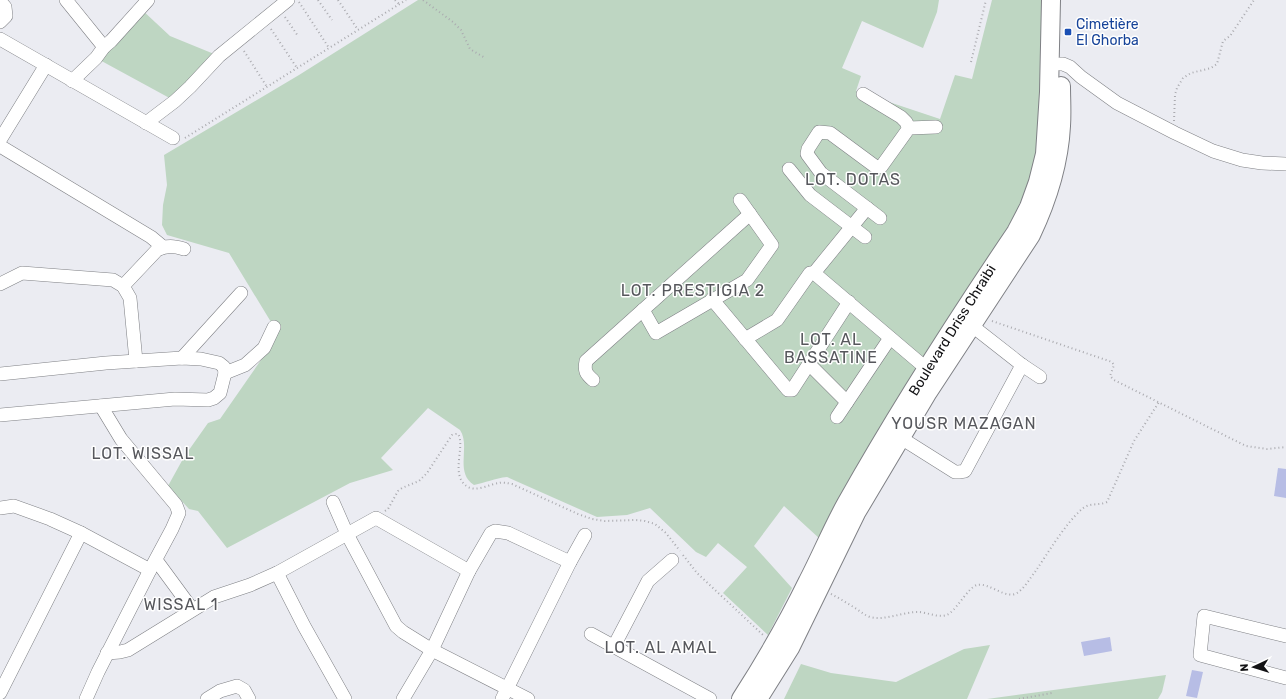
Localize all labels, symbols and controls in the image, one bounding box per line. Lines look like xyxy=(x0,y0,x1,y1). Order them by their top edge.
place label: Cimetière El Ghorba xyxy=(1076,16,1139,49)
marker: Cimetière El Ghorba xyxy=(1063,27,1073,37)
district label: LOT. DOTAS xyxy=(805,170,901,189)
street label: Boulevard Driss Chraibi xyxy=(905,262,1000,399)
district label: LOT. PRESTIGIA 2 xyxy=(621,281,765,300)
district label: LOT. AL BASSATINE xyxy=(784,330,878,367)
district label: YOUSR MAZAGAN xyxy=(891,414,1037,433)
district label: LOT. WISSAL xyxy=(91,444,195,463)
district label: WISSAL 1 xyxy=(143,595,219,614)
district label: LOT. AL AMAL xyxy=(604,638,718,657)
north arrow xyxy=(1234,647,1274,687)
text: N xyxy=(1238,663,1251,672)

